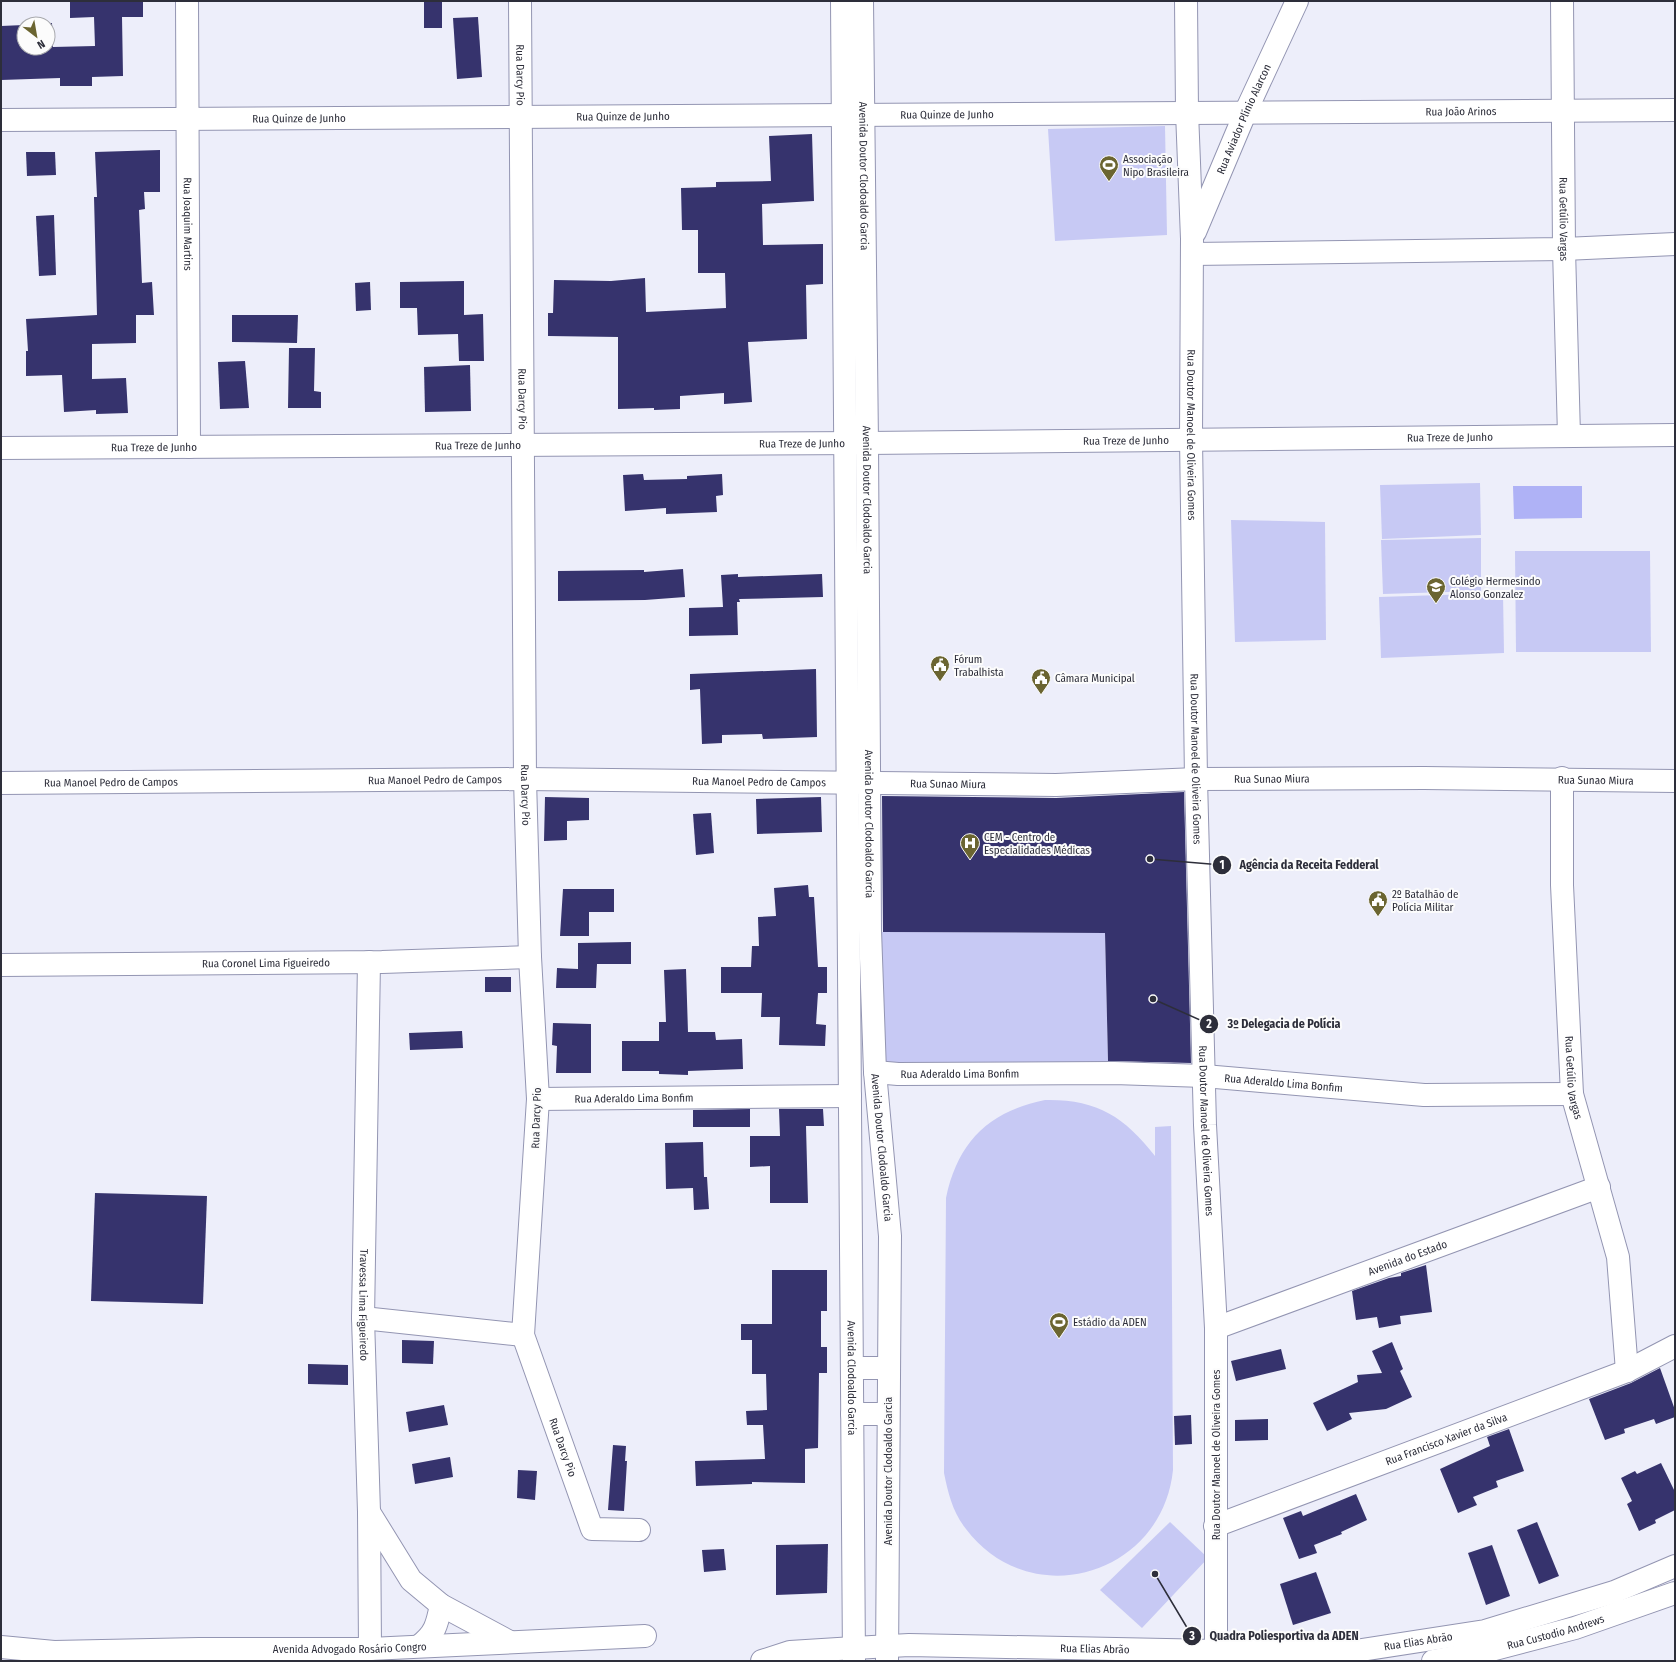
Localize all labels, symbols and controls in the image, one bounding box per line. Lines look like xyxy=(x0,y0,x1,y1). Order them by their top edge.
north arrow xyxy=(16,16,56,56)
text: N xyxy=(35,37,47,51)
street label: Rua Darcy Pio xyxy=(513,44,527,106)
street label: Rua Aviador Plínio Alarcon xyxy=(1214,62,1274,176)
street label: Avenida Doutor Clodoaldo Garcia xyxy=(856,102,871,250)
street label: Rua João Arinos xyxy=(1425,105,1497,118)
street label: Rua Quinze de Junho xyxy=(900,108,994,122)
street label: Rua Quinze de Junho xyxy=(576,110,670,124)
street label: Rua Quinze de Junho xyxy=(252,112,346,125)
place label: Associação Nipo Brasileira xyxy=(1123,153,1189,179)
sports icon: Associação Nipo Brasileira xyxy=(1098,154,1120,182)
street label: Rua Joaquim Martins xyxy=(181,177,194,271)
street label: Rua Getúlio Vargas xyxy=(1556,177,1570,262)
street label: Rua Doutor Manoel de Oliveira Gomes xyxy=(1184,349,1198,521)
street label: Rua Darcy Pio xyxy=(515,368,529,430)
street label: Avenida Doutor Clodoaldo Garcia xyxy=(860,426,874,574)
street label: Rua Treze de Junho xyxy=(1407,431,1493,445)
street label: Rua Treze de Junho xyxy=(1083,434,1169,448)
street label: Rua Treze de Junho xyxy=(759,437,845,451)
street label: Rua Treze de Junho xyxy=(435,439,521,452)
street label: Rua Treze de Junho xyxy=(111,441,197,454)
place label: Colégio Hermesindo Alonso Gonzalez xyxy=(1450,575,1541,601)
school or university icon: Colégio Hermesindo Alonso Gonzalez xyxy=(1425,576,1447,604)
place label: Fórum Trabalhista xyxy=(954,653,1004,679)
public building icon: Fórum Trabalhista xyxy=(929,654,951,682)
public building icon: Câmara Municipal xyxy=(1030,667,1052,695)
place label: Câmara Municipal xyxy=(1055,672,1135,685)
street label: Rua Doutor Manoel de Oliveira Gomes xyxy=(1187,673,1204,845)
street label: Avenida Doutor Clodoaldo Garcia xyxy=(862,750,876,898)
street label: Rua Darcy Pio xyxy=(518,764,532,826)
street label: Rua Manoel Pedro de Campos xyxy=(368,773,502,787)
street label: Rua Sunao Miura xyxy=(1234,773,1310,786)
street label: Rua Sunao Miura xyxy=(1558,774,1634,788)
street label: Rua Manoel Pedro de Campos xyxy=(692,775,826,789)
street label: Rua Manoel Pedro de Campos xyxy=(44,776,178,790)
street label: Rua Sunao Miura xyxy=(910,777,986,791)
place label: CEM - Centro de Especialidades Médicas xyxy=(984,831,1090,857)
hospital icon: CEM - Centro de Especialidades Médicas xyxy=(959,832,981,860)
callout: Agência da Receita Fedderal xyxy=(1212,853,1387,877)
text: 1 xyxy=(1219,858,1225,872)
text: Agência da Receita Fedderal xyxy=(1238,858,1379,872)
place label: 2º Batalhão de Polícia Militar xyxy=(1392,888,1458,914)
public building icon: 2º Batalhão de Polícia Militar xyxy=(1367,889,1389,917)
street label: Rua Coronel Lima Figueiredo xyxy=(202,956,330,970)
callout: 3º Delegacia de Polícia xyxy=(1199,1012,1348,1036)
text: 2 xyxy=(1205,1017,1212,1031)
text: 3º Delegacia de Polícia xyxy=(1226,1017,1341,1031)
street label: Rua Getúlio Vargas xyxy=(1562,1035,1585,1121)
street label: Rua Doutor Manoel de Oliveira Gomes xyxy=(1196,1045,1216,1217)
street label: Rua Aderaldo Lima Bonfim xyxy=(900,1067,1019,1081)
street label: Rua Aderaldo Lima Bonfim xyxy=(1224,1072,1343,1095)
street label: Avenida Doutor Clodoaldo Garcia xyxy=(868,1073,895,1222)
street label: Rua Darcy Pio xyxy=(529,1087,544,1149)
street label: Rua Aderaldo Lima Bonfim xyxy=(575,1092,693,1106)
street label: Avenida do Estado xyxy=(1366,1237,1449,1278)
street label: Travessa Lima Figueiredo xyxy=(356,1249,370,1361)
sports icon: Estádio da ADEN xyxy=(1048,1311,1070,1339)
place label: Estádio da ADEN xyxy=(1073,1316,1147,1329)
street label: Avenida Clodoaldo Garcia xyxy=(845,1320,858,1435)
street label: Rua Doutor Manoel de Oliveira Gomes xyxy=(1210,1369,1223,1540)
street label: Avenida Doutor Clodoaldo Garcia xyxy=(882,1397,895,1545)
street label: Rua Francisco Xavier da Silva xyxy=(1384,1411,1509,1468)
street label: Rua Darcy Pio xyxy=(546,1416,579,1479)
street label: Rua Custodio Andrews xyxy=(1506,1612,1606,1652)
callout: Quadra Poliesportiva da ADEN xyxy=(1182,1624,1367,1648)
text: 3 xyxy=(1188,1629,1195,1643)
text: Quadra Poliesportiva da ADEN xyxy=(1209,1629,1359,1643)
street label: Rua Elias Abrão xyxy=(1383,1630,1454,1653)
street label: Avenida Advogado Rosário Congro xyxy=(273,1640,427,1656)
street label: Rua Elias Abrão xyxy=(1060,1642,1130,1656)

